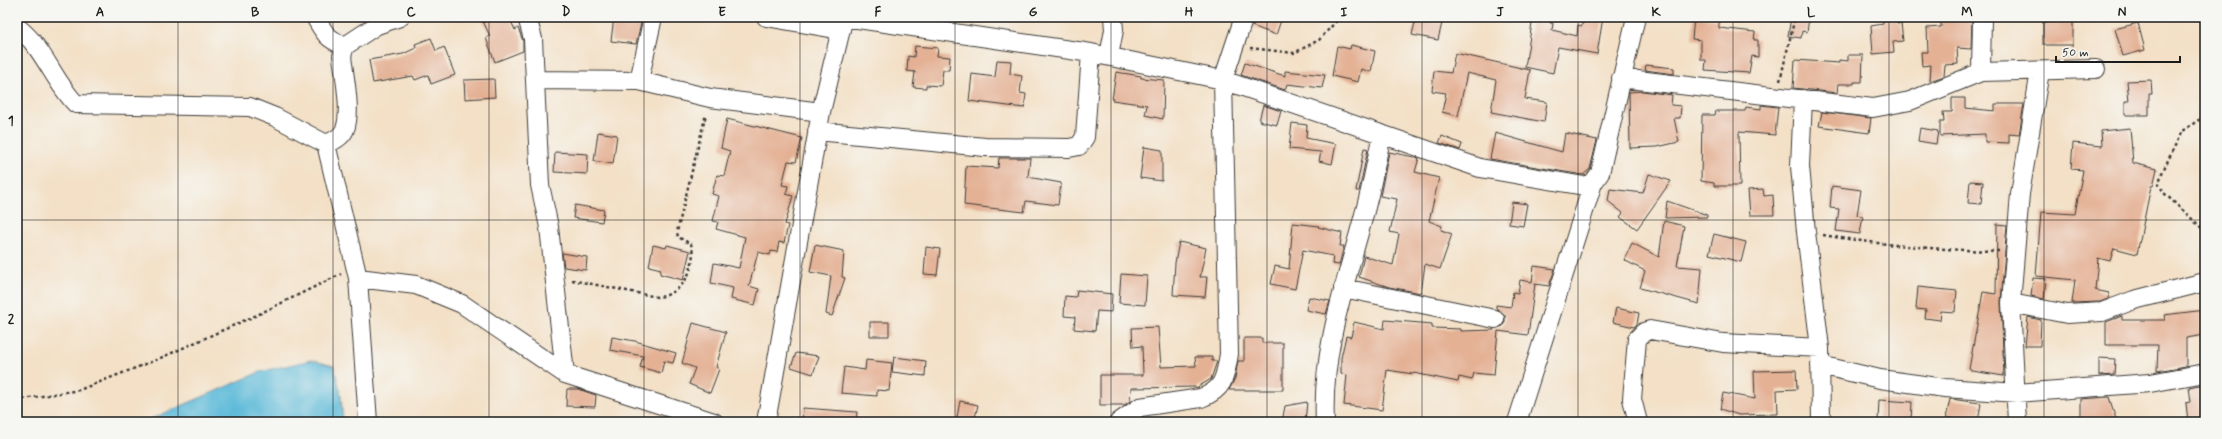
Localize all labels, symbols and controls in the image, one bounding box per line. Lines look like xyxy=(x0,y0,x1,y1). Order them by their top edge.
text: A xyxy=(96,4,104,21)
text: B xyxy=(251,4,260,21)
text: C xyxy=(406,4,416,21)
text: D xyxy=(562,4,571,21)
text: E xyxy=(718,4,726,21)
text: F xyxy=(875,4,882,21)
text: G xyxy=(1029,4,1038,21)
text: H xyxy=(1185,4,1194,21)
text: I xyxy=(1341,4,1348,21)
text: J xyxy=(1496,4,1504,21)
text: K xyxy=(1651,4,1661,21)
text: L xyxy=(1807,4,1816,21)
text: M xyxy=(1961,4,1973,21)
text: N xyxy=(2118,4,2127,21)
scale bar xyxy=(2056,38,2180,64)
text: 50 m xyxy=(2062,45,2089,61)
text: 1 xyxy=(8,113,14,130)
text: 2 xyxy=(8,311,15,328)

